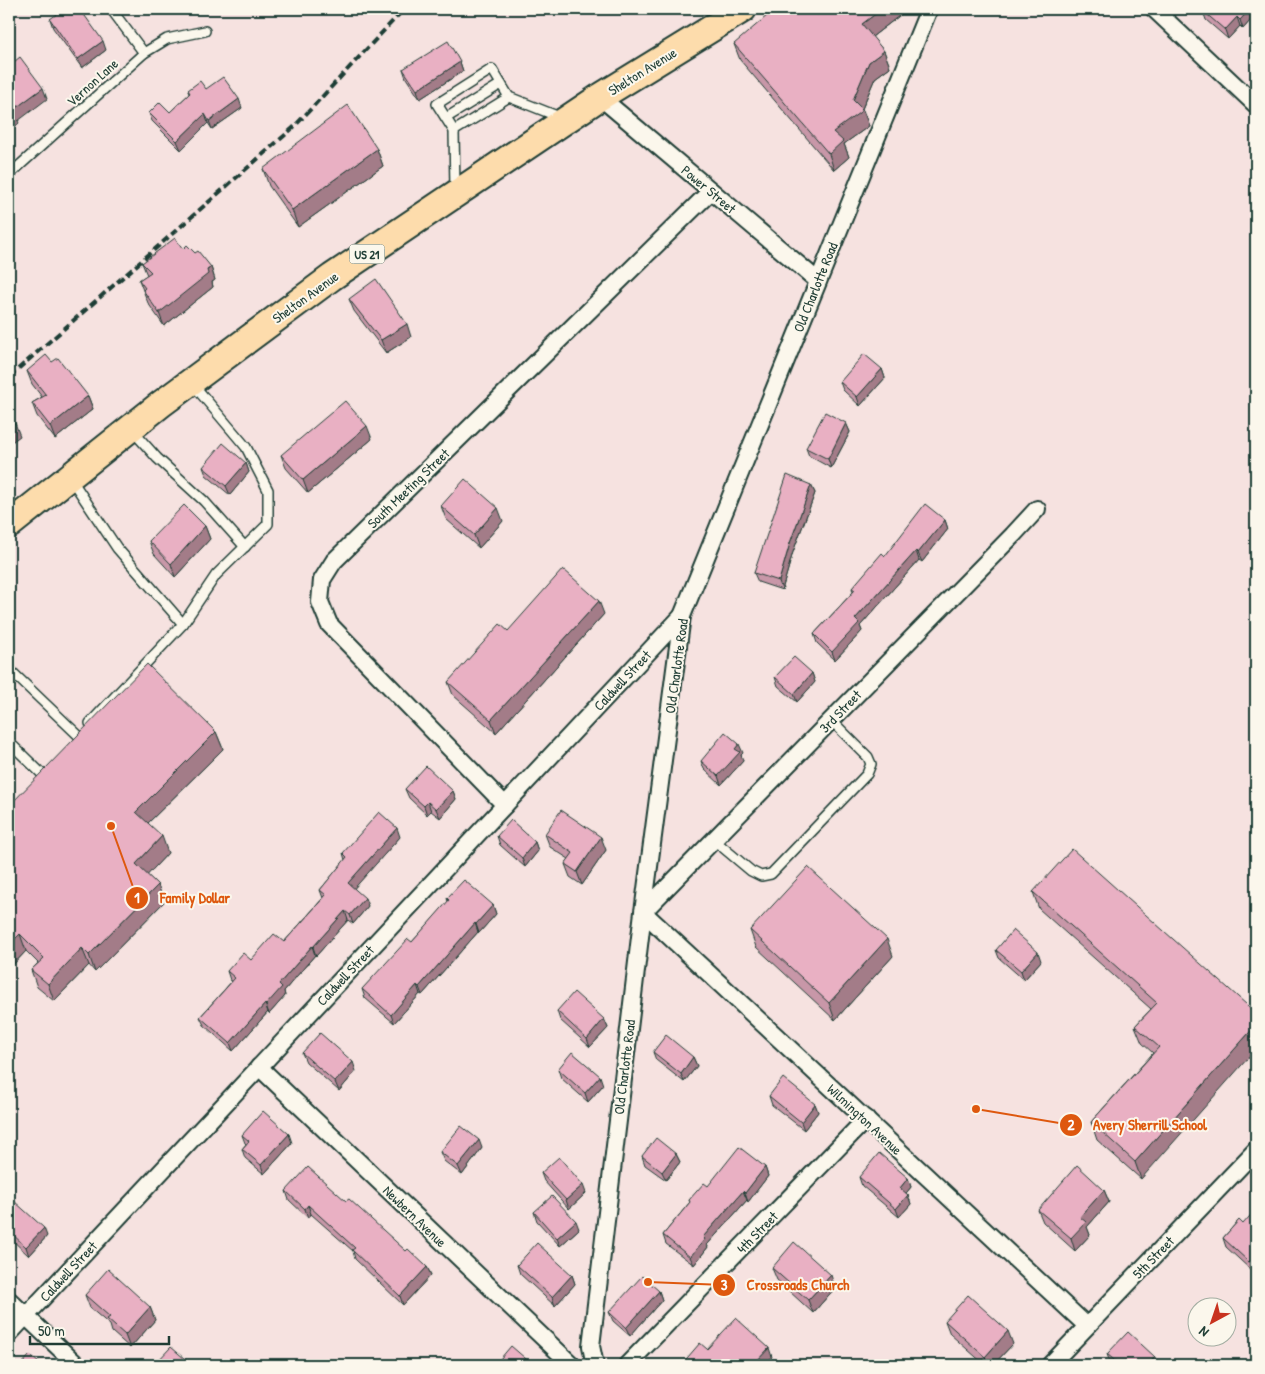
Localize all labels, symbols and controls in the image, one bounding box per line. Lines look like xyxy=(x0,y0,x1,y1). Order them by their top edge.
street label: Shelton Avenue xyxy=(604,42,680,99)
street label: Vernon Lane xyxy=(62,54,122,110)
street label: Power Street xyxy=(678,161,740,217)
street label: Old Charlotte Road xyxy=(788,239,842,335)
road number: US 21 xyxy=(350,244,384,264)
street label: Shelton Avenue xyxy=(268,266,342,327)
street label: South Meeting Street xyxy=(363,444,454,533)
street label: Old Charlotte Road xyxy=(660,617,692,715)
street label: Caldwell Street xyxy=(589,646,655,714)
street label: 3rd Street xyxy=(815,685,865,737)
callout: Family Dollar xyxy=(125,883,240,913)
text: 1 xyxy=(134,887,140,908)
text: Family Dollar xyxy=(159,887,230,909)
street label: Caldwell Street xyxy=(312,941,378,1009)
street label: Old Charlotte Road xyxy=(609,1018,639,1115)
street label: Wilmington Avenue xyxy=(823,1079,907,1160)
callout: Avery Sherrill School xyxy=(1058,1110,1217,1140)
text: 2 xyxy=(1067,1114,1075,1135)
text: Avery Sherrill School xyxy=(1093,1114,1208,1136)
street label: Newbern Avenue xyxy=(379,1181,451,1251)
street label: 4th Street xyxy=(732,1207,782,1257)
street label: 5th Street xyxy=(1128,1231,1178,1282)
street label: Caldwell Street xyxy=(35,1237,101,1305)
callout: Crossroads Church xyxy=(711,1270,859,1300)
text: 3 xyxy=(721,1274,728,1295)
text: Crossroads Church xyxy=(747,1274,850,1295)
north arrow xyxy=(1188,1296,1238,1346)
scale bar xyxy=(30,1314,169,1346)
text: 50 m xyxy=(38,1320,65,1341)
text: N xyxy=(1194,1322,1212,1342)

